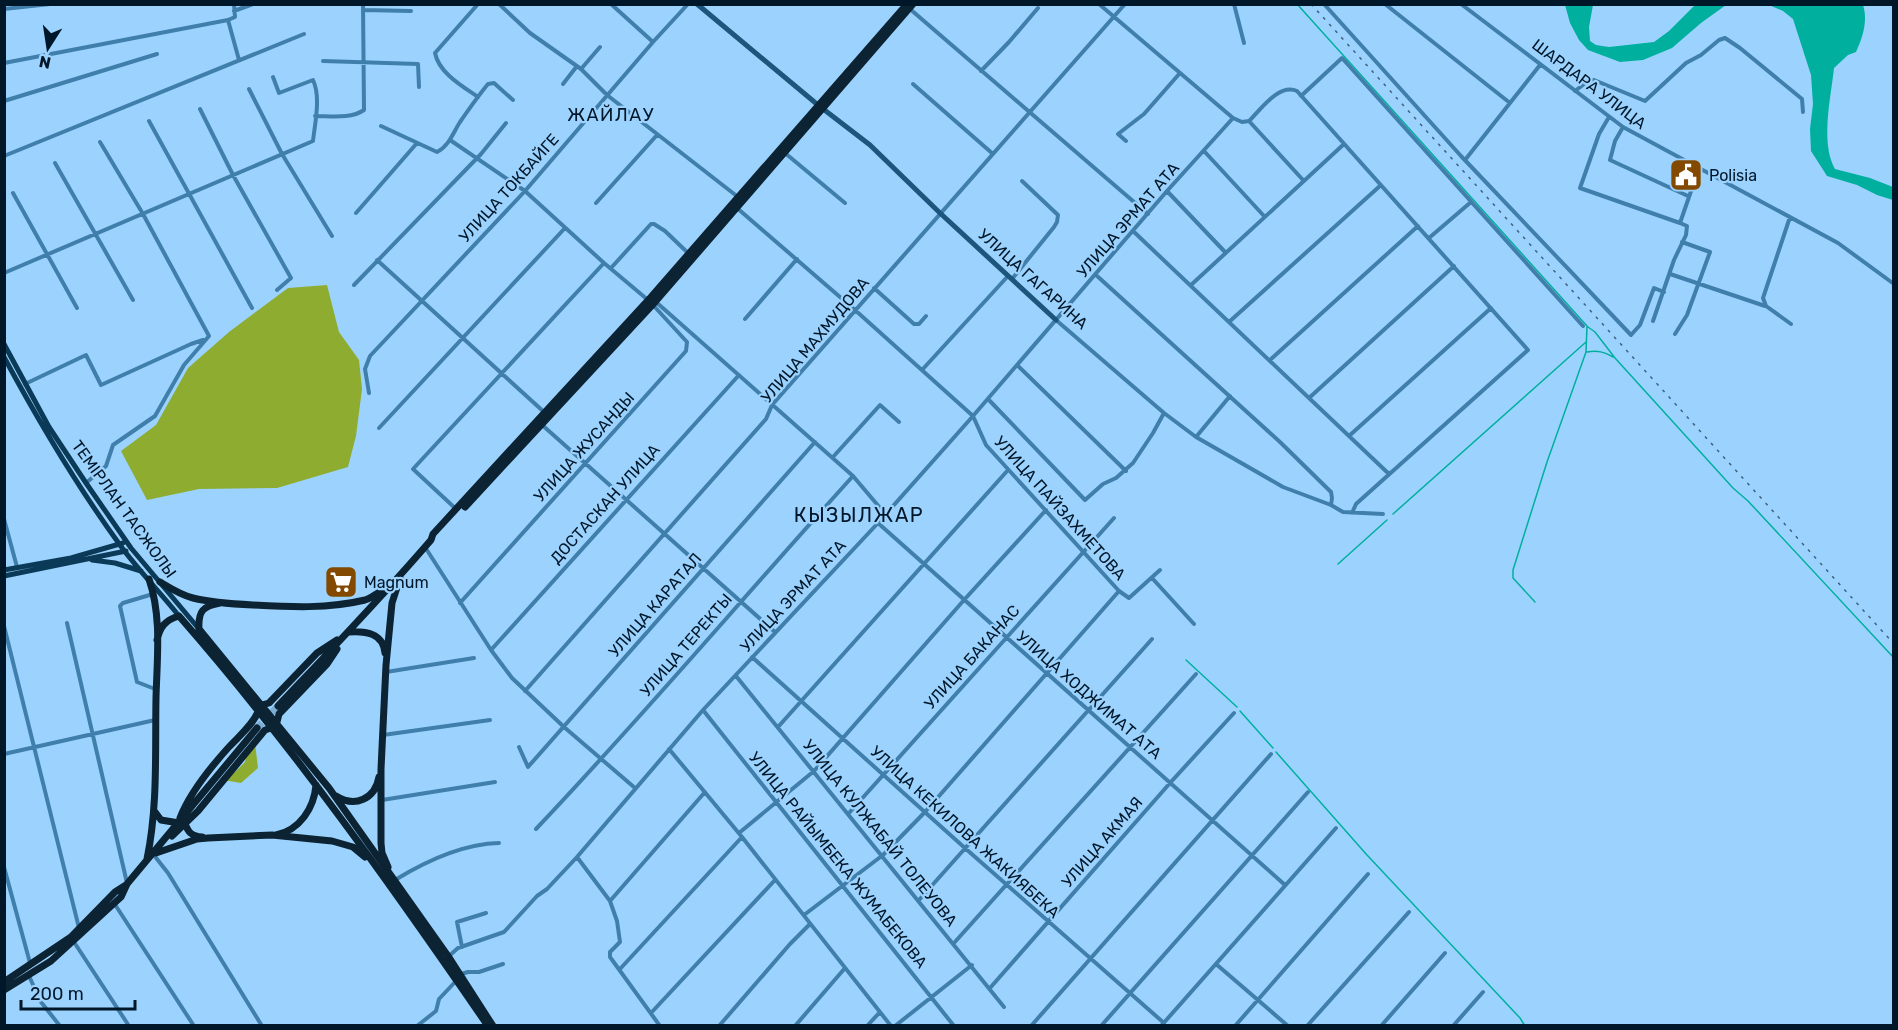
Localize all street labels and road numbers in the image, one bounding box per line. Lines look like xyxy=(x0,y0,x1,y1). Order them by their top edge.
street label: ШАРДАРА УЛИЦА xyxy=(1528,35,1650,133)
street label: УЛИЦА ТОКБАЙГЕ xyxy=(455,130,563,246)
street label: УЛИЦА ЭРМАТ АТА xyxy=(1073,158,1183,281)
street label: УЛИЦА ГАГАРИНА xyxy=(974,225,1092,333)
street label: УЛИЦА МАХМУДОВА xyxy=(757,273,873,407)
street label: УЛИЦА ЖУСАНДЫ xyxy=(530,388,638,506)
street label: УЛИЦА ПАЙЗАХМЕТОВА xyxy=(990,432,1130,584)
street label: ТЕМІРЛАН ТАСЖОЛЫ xyxy=(68,437,180,581)
street label: ДОСТАСКАН УЛИЦА xyxy=(546,440,664,568)
street label: УЛИЦА ЭРМАТ АТА xyxy=(736,536,850,656)
street label: УЛИЦА КАРАТАЛ xyxy=(605,549,705,661)
street label: УЛИЦА ТЕРЕКТЫ xyxy=(636,590,736,700)
street label: УЛИЦА БАКАНАС xyxy=(920,601,1024,713)
street label: УЛИЦА ХОДЖИМАТ АТА xyxy=(1013,627,1166,763)
street label: УЛИЦА КУЛЖАБАЙ ТОЛЕУОВА xyxy=(799,736,961,930)
street label: УЛИЦА КЕКИЛОВА ЖАКИЯБЕКА xyxy=(866,742,1064,922)
street label: УЛИЦА РАЙЫМБЕКА ЖУМАБЕКОВА xyxy=(745,748,931,972)
street label: УЛИЦА АКМАЯ xyxy=(1058,793,1146,891)

